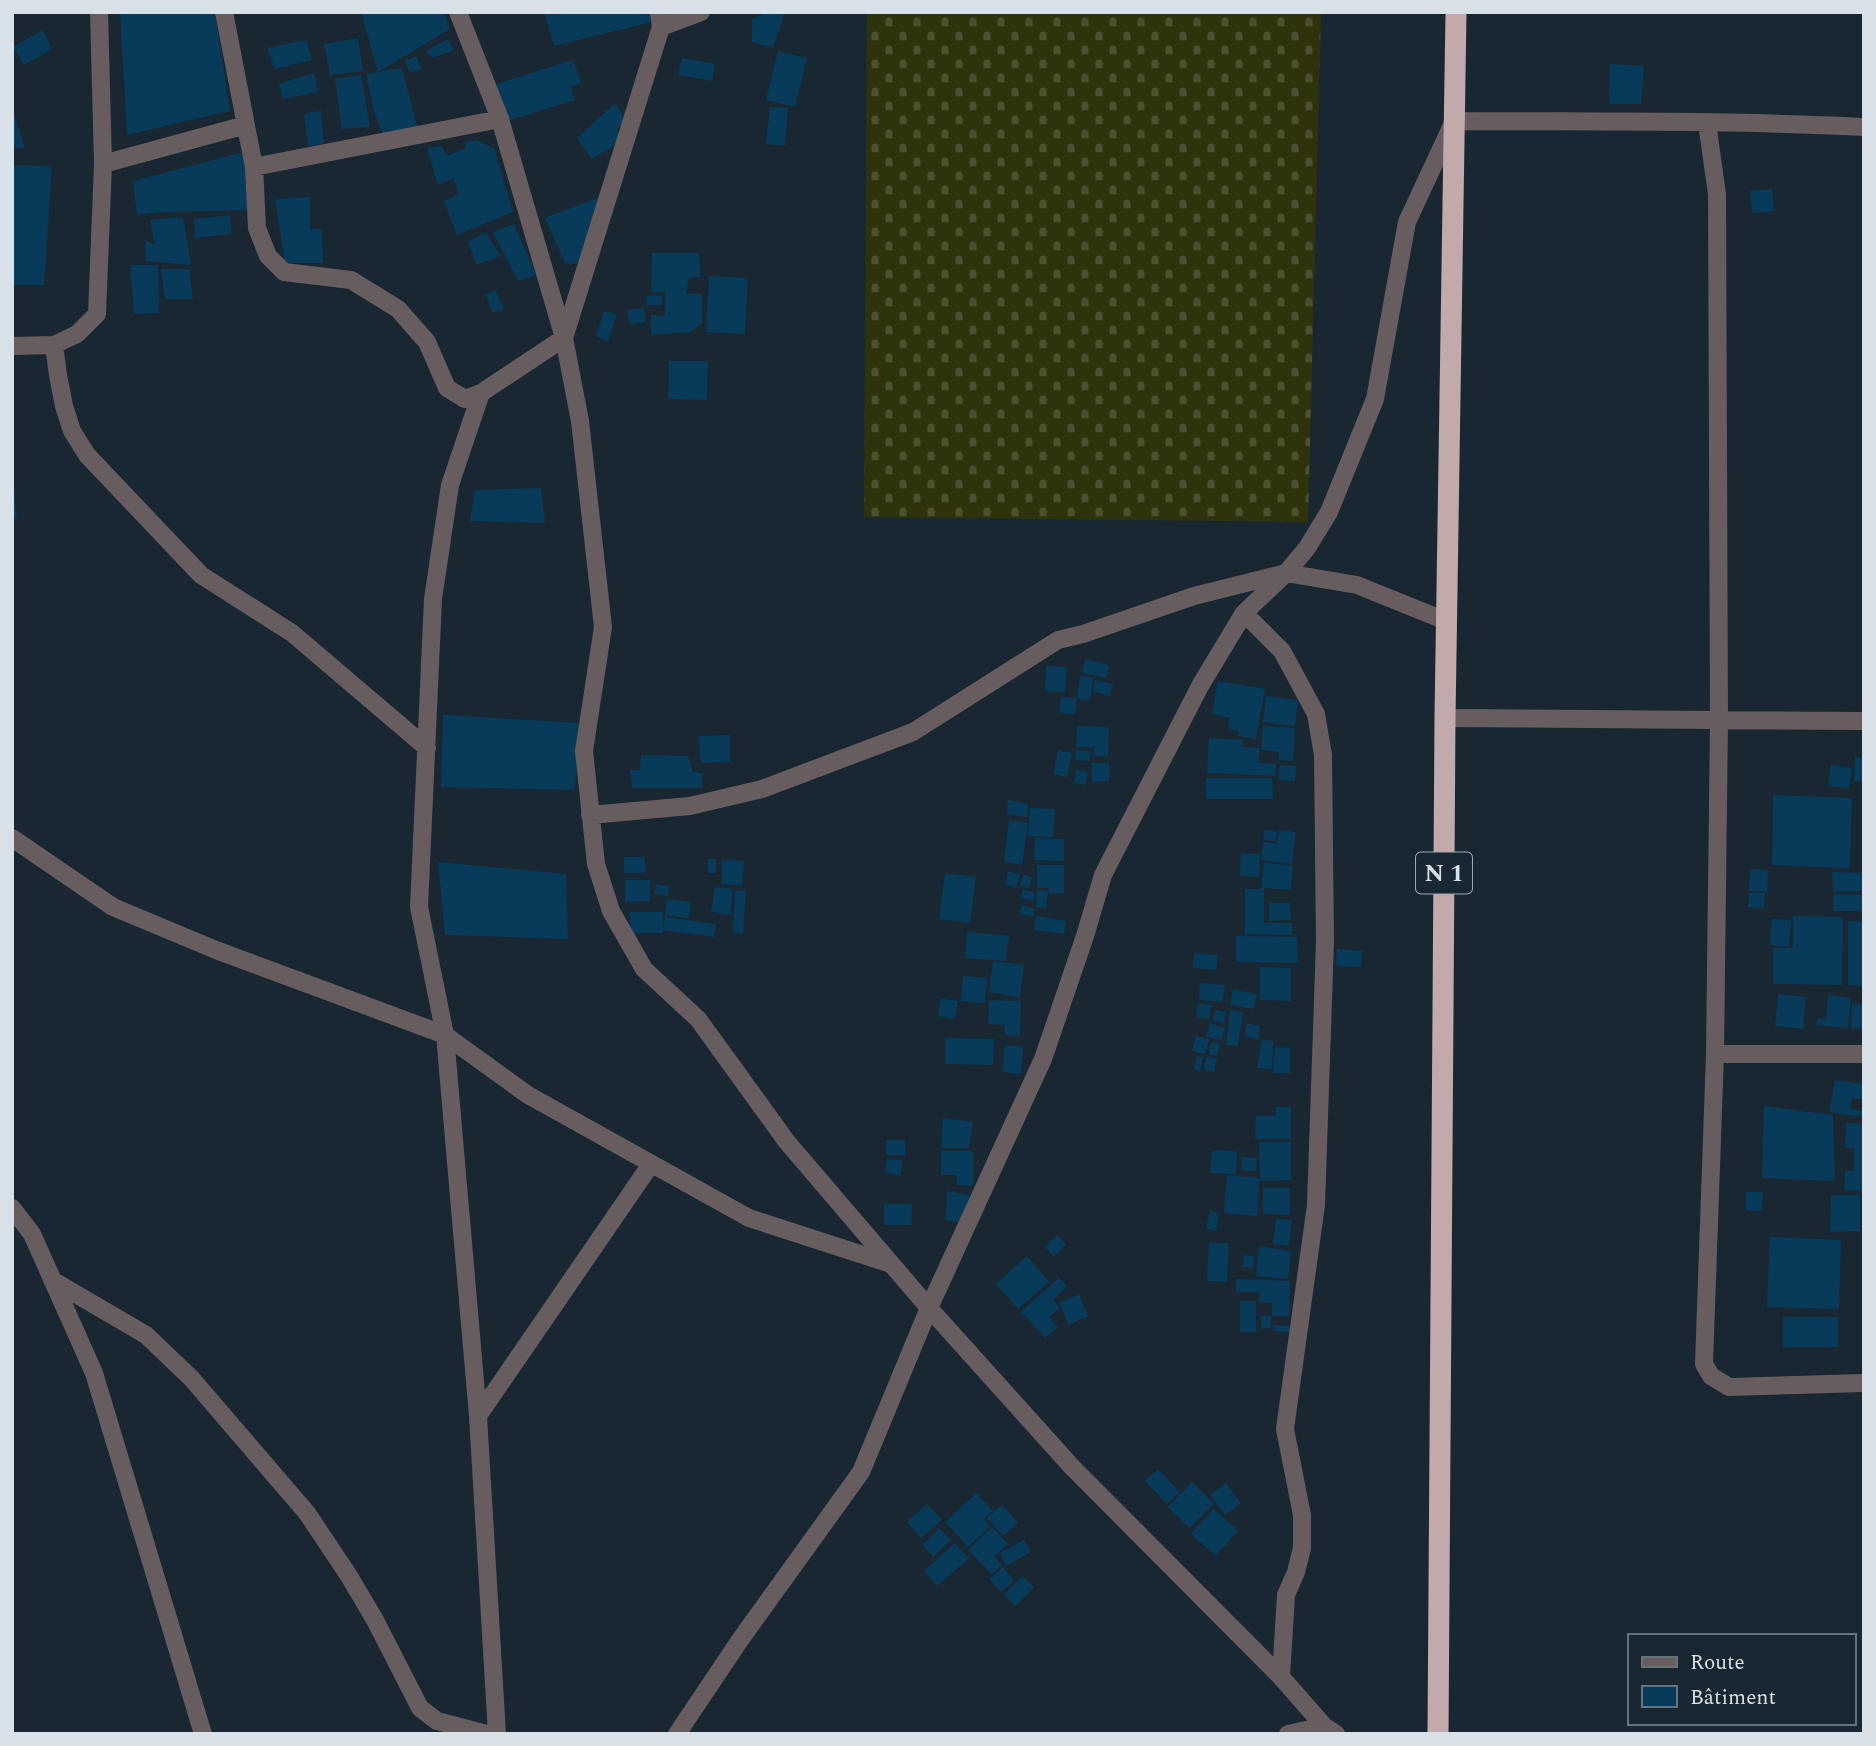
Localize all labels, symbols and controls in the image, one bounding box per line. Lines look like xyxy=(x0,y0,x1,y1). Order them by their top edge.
road number: N 1 xyxy=(1416,852,1472,894)
legend xyxy=(1628,1634,1855,1725)
text: Route xyxy=(1690,1647,1745,1679)
text: Bâtiment xyxy=(1690,1682,1776,1714)

